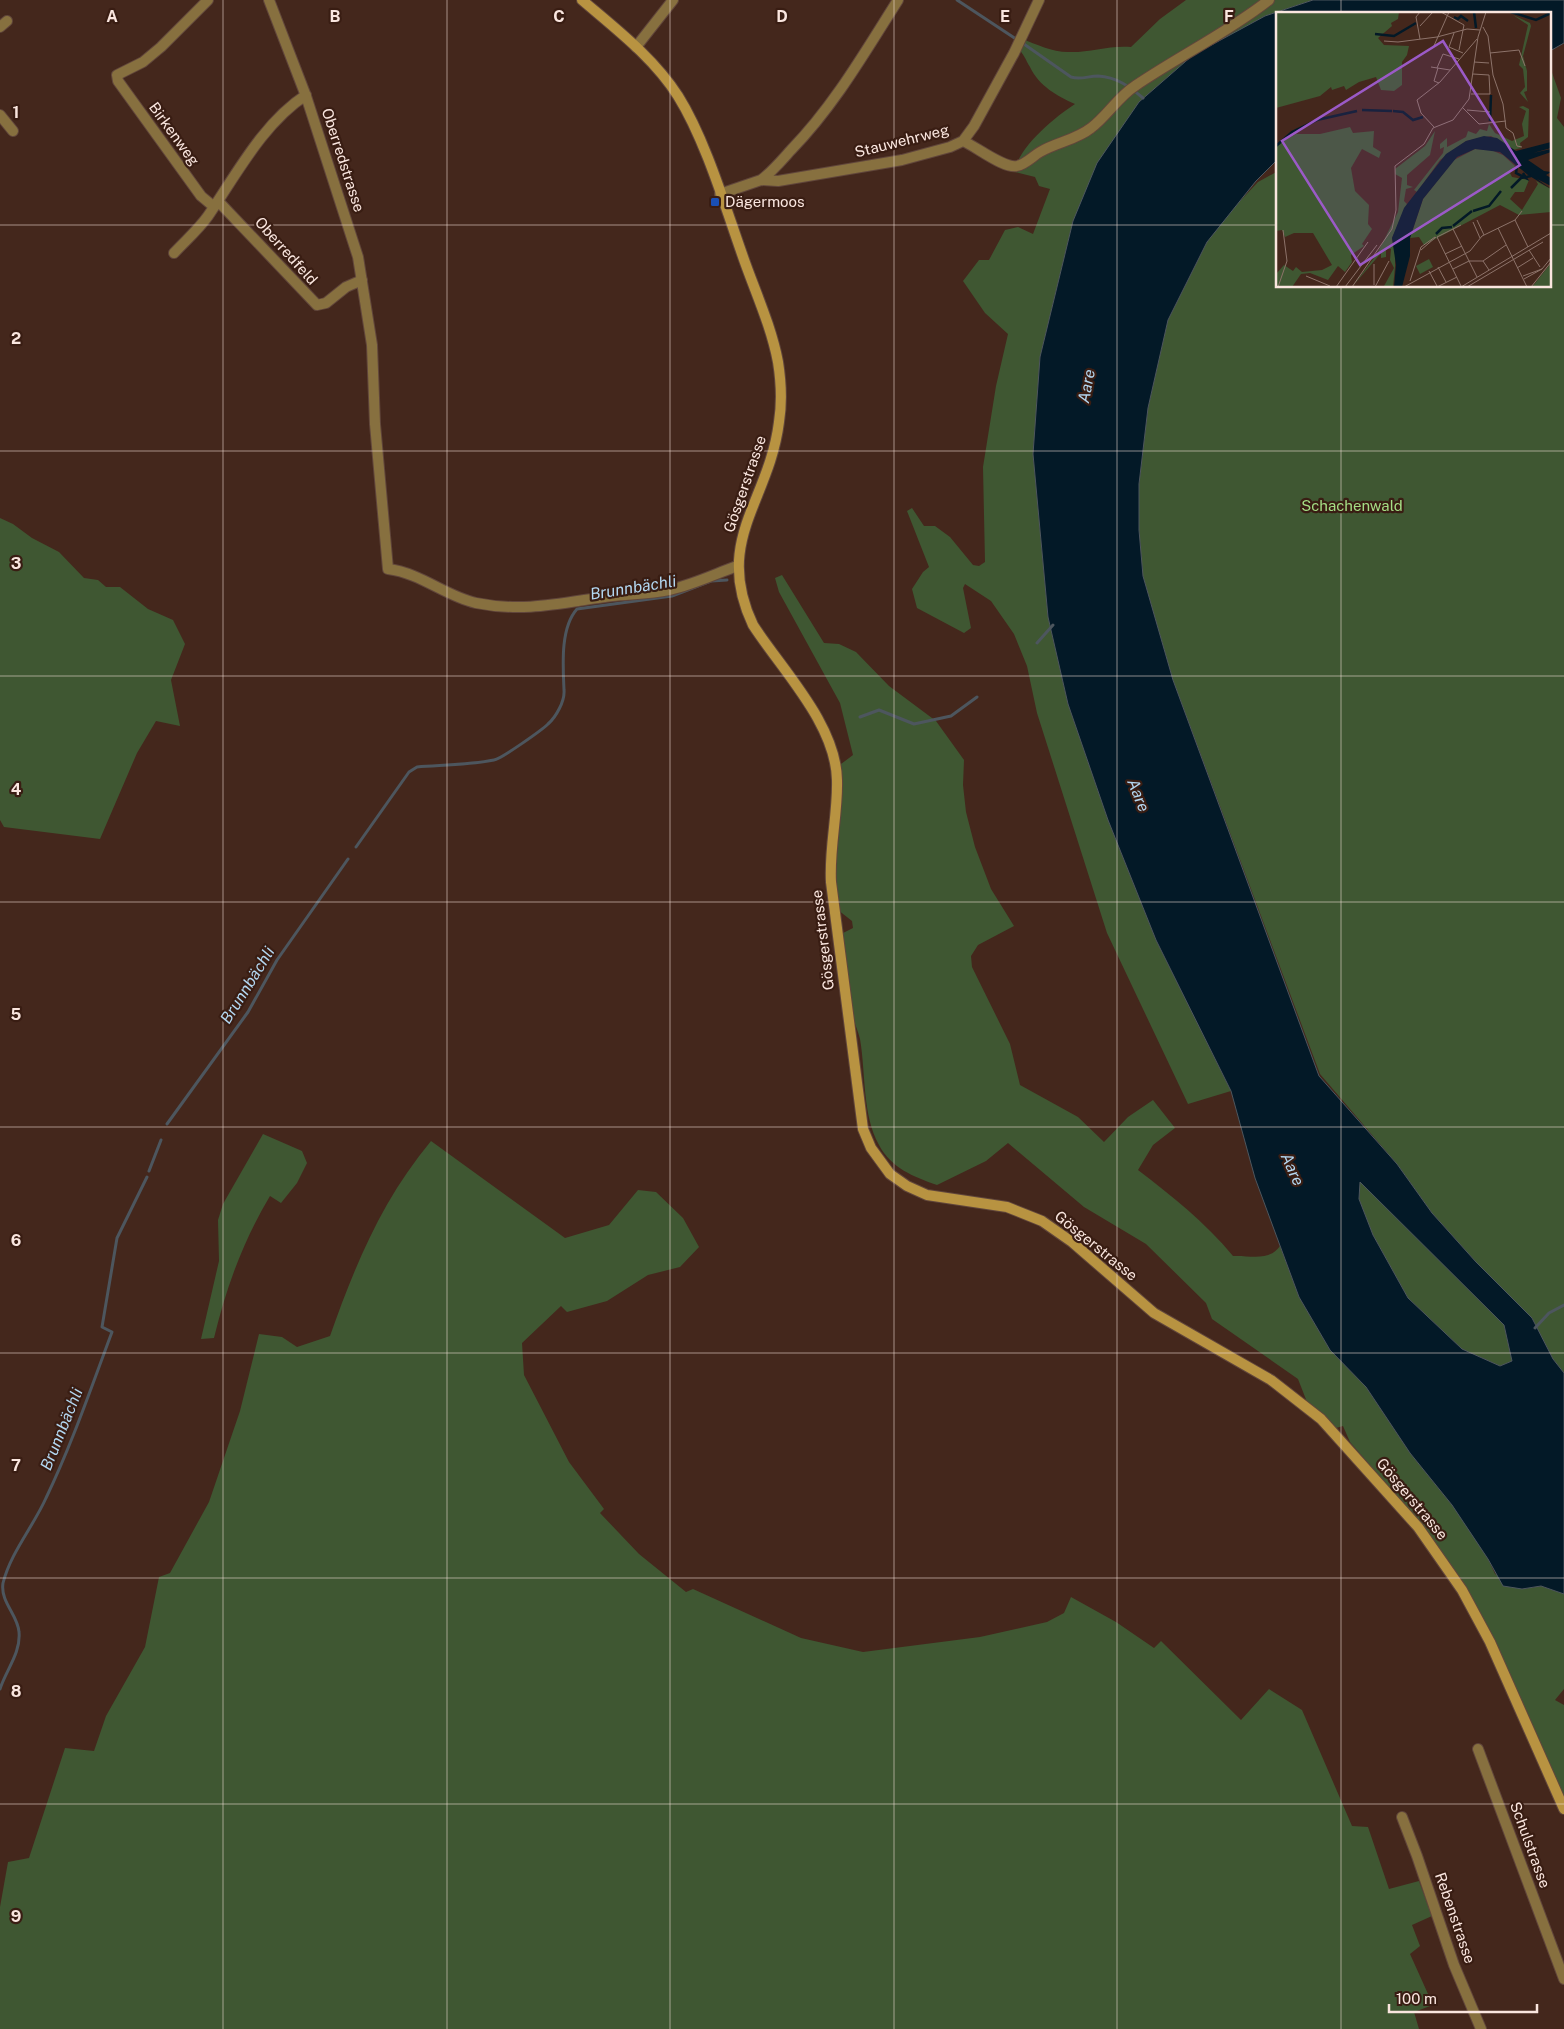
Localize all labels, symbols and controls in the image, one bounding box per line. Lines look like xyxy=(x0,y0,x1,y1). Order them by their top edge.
text: A xyxy=(106,7,118,26)
text: B xyxy=(330,7,341,26)
text: C xyxy=(553,7,565,26)
text: D xyxy=(776,7,788,26)
text: E xyxy=(1000,7,1010,26)
text: F xyxy=(1224,7,1234,26)
inset map xyxy=(1276,12,1552,288)
street label: Birkenweg xyxy=(146,99,203,169)
text: 1 xyxy=(13,103,19,122)
street label: Oberredstrasse xyxy=(319,106,368,214)
street label: Stauwehrweg xyxy=(853,121,951,160)
place label: Dägermoos xyxy=(725,193,805,210)
marker: Dägermoos xyxy=(709,196,721,208)
street label: Oberredfeld xyxy=(252,213,321,288)
text: 2 xyxy=(11,329,21,348)
water label: Aare xyxy=(1074,367,1099,405)
street label: Gösgerstrasse xyxy=(720,433,769,534)
park label: Schachenwald xyxy=(1301,497,1403,514)
text: 3 xyxy=(11,554,21,573)
water label: Brunnbächli xyxy=(589,571,678,604)
water label: Aare xyxy=(1123,776,1154,815)
text: 4 xyxy=(11,780,22,799)
street label: Gösgerstrasse xyxy=(808,889,837,991)
water label: Brunnbächli xyxy=(216,943,279,1027)
text: 5 xyxy=(11,1005,22,1024)
water label: Aare xyxy=(1277,1150,1308,1189)
street label: Gösgerstrasse xyxy=(1052,1207,1141,1284)
text: 6 xyxy=(11,1231,21,1250)
water label: Brunnbächli xyxy=(36,1385,87,1473)
street label: Gösgerstrasse xyxy=(1373,1454,1451,1543)
text: 7 xyxy=(11,1456,21,1475)
text: 8 xyxy=(11,1682,22,1701)
street label: Schulstrasse xyxy=(1507,1799,1554,1890)
street label: Rebenstrasse xyxy=(1432,1870,1479,1966)
text: 9 xyxy=(11,1907,21,1926)
scale bar xyxy=(1389,1982,1536,2014)
text: 100 m xyxy=(1396,1990,1437,2007)

